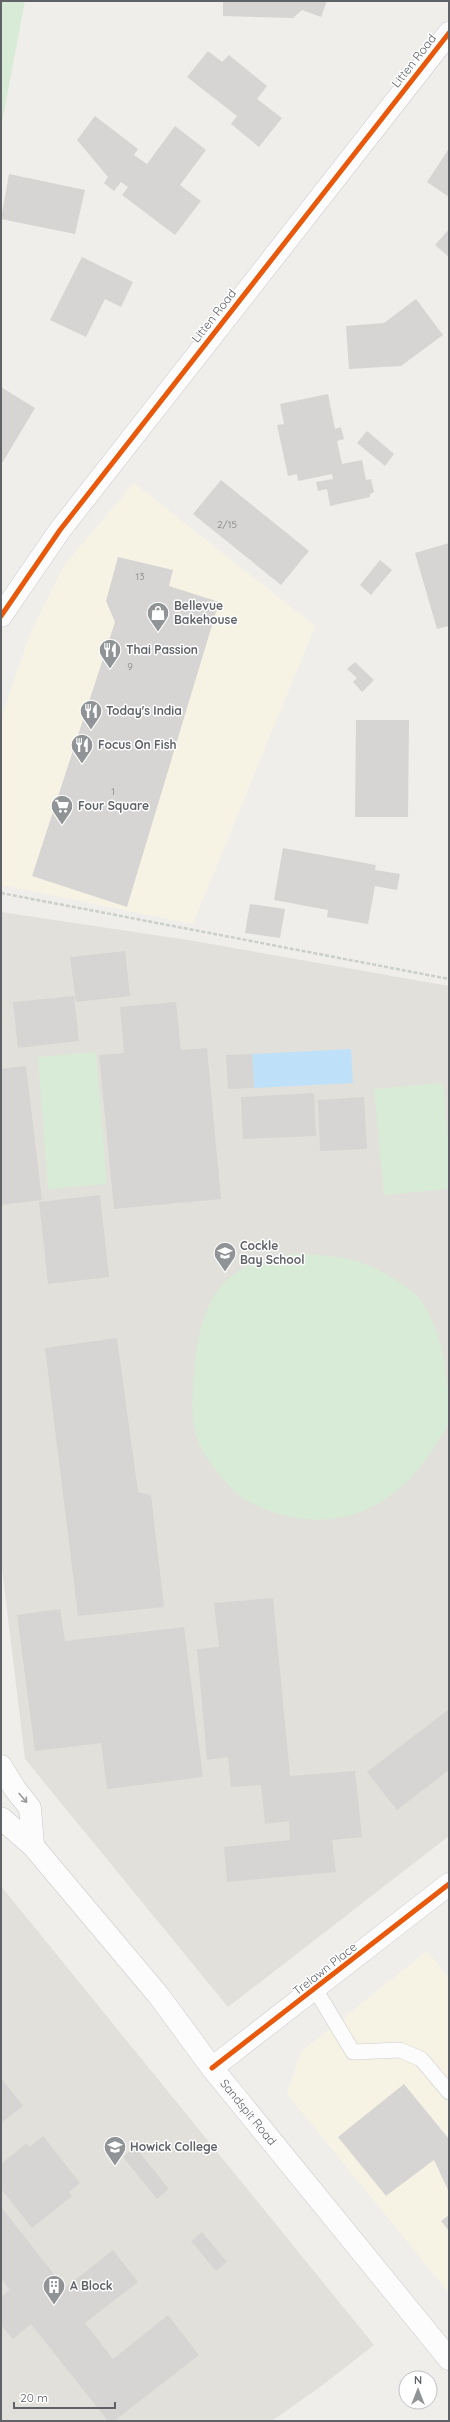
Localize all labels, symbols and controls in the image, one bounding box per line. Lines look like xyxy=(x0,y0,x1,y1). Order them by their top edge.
street label: Litten Road xyxy=(388,31,439,90)
street label: Litten Road xyxy=(188,286,239,345)
house number: 2/15 xyxy=(217,518,237,531)
house number: 13 xyxy=(136,570,144,583)
place label: Bellevue Bakehouse xyxy=(174,598,237,627)
shop icon: Bellevue Bakehouse xyxy=(145,600,171,633)
restaurant icon: Thai Passion xyxy=(97,637,123,670)
place label: Thai Passion xyxy=(126,642,198,657)
house number: 9 xyxy=(127,660,133,673)
restaurant icon: Today's India xyxy=(78,698,104,731)
place label: Today's India xyxy=(106,703,182,718)
restaurant icon: Focus On Fish xyxy=(69,732,95,765)
place label: Focus On Fish xyxy=(98,737,177,752)
house number: 1 xyxy=(111,785,115,798)
supermarket icon: Four Square xyxy=(49,793,75,826)
place label: Four Square xyxy=(78,798,149,813)
place label: Cockle Bay School xyxy=(240,1238,304,1267)
school or university icon: Cockle Bay School xyxy=(212,1240,238,1273)
one-way arrow xyxy=(18,1793,27,1803)
street label: Trelawn Place xyxy=(290,1939,360,1998)
street label: Sandspit Road xyxy=(217,2076,280,2148)
school or university icon: Howick College xyxy=(102,2134,128,2167)
place label: Howick College xyxy=(130,2139,217,2154)
building icon: A Block xyxy=(41,2273,67,2306)
place label: A Block xyxy=(70,2278,113,2293)
north arrow xyxy=(398,2370,438,2410)
text: N xyxy=(414,2373,422,2387)
scale bar xyxy=(14,2384,115,2410)
text: 20 m xyxy=(20,2390,48,2405)

